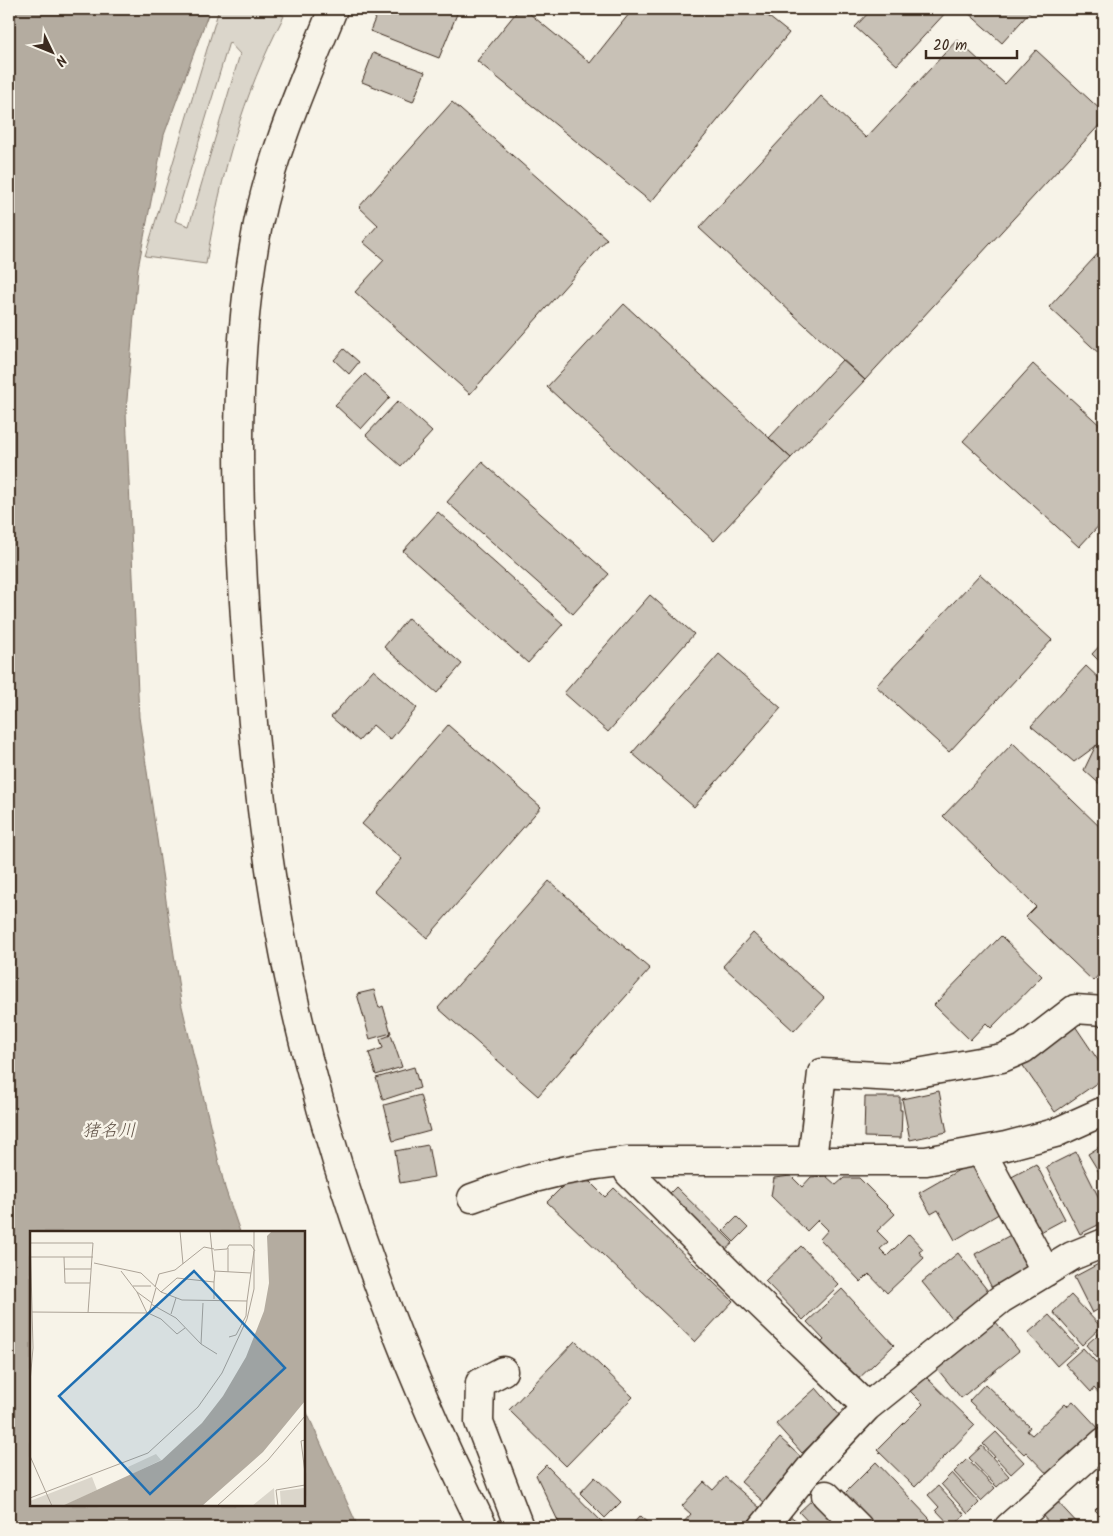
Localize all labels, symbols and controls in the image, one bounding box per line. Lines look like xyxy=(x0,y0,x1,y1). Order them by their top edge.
north arrow xyxy=(28,28,78,78)
scale bar xyxy=(926,28,1017,60)
text: 20 m xyxy=(933,34,967,58)
text: N xyxy=(50,49,72,71)
water label: 猪名川 xyxy=(82,1117,136,1146)
inset map xyxy=(30,1231,305,1506)

